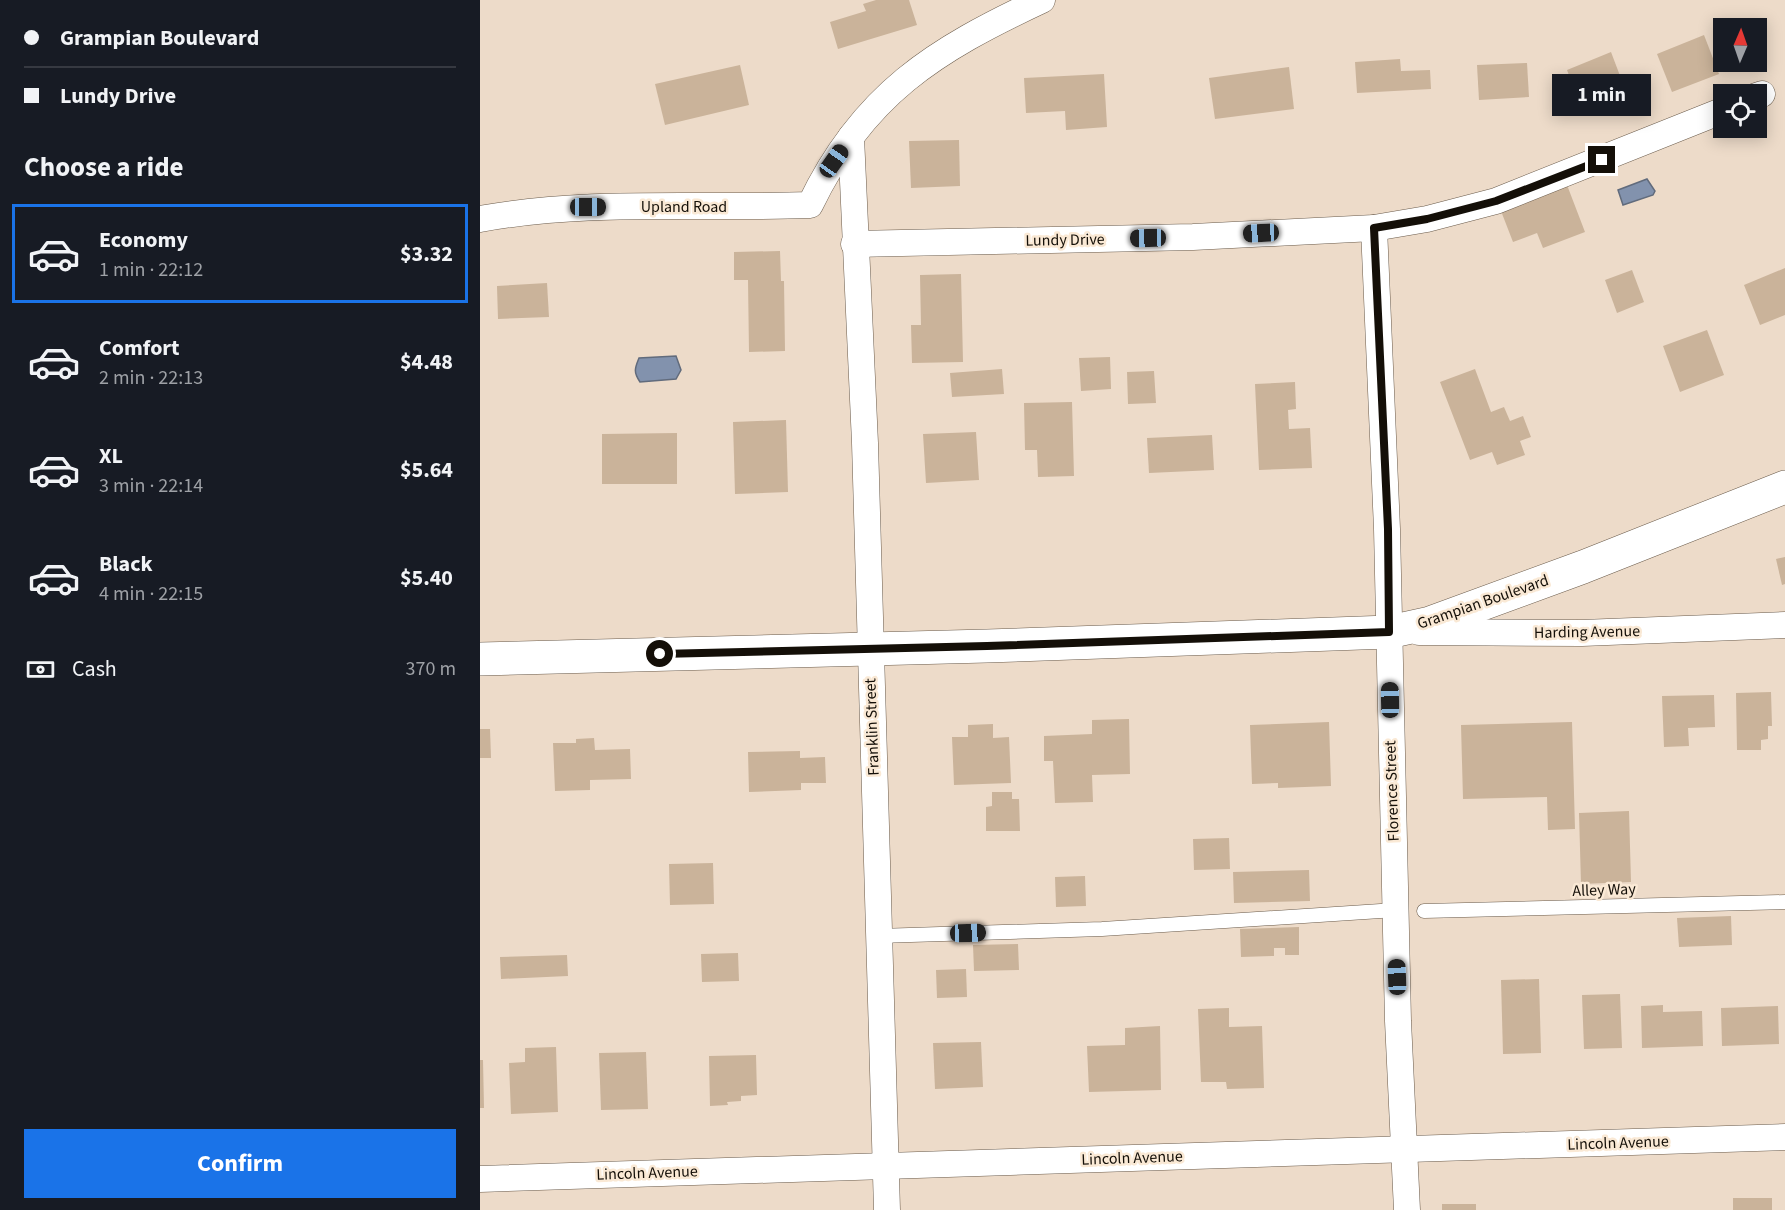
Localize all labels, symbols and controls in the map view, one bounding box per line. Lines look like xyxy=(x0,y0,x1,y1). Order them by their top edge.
north arrow xyxy=(1713,18,1767,72)
map controls xyxy=(1713,18,1767,138)
text: Grampian Boulevard xyxy=(60,22,259,54)
callout: 1 min xyxy=(1552,73,1652,115)
text: Lundy Drive xyxy=(60,80,176,112)
text: 1 min xyxy=(1577,81,1626,109)
button: locate xyxy=(1713,84,1767,138)
car xyxy=(816,141,852,181)
route end xyxy=(1588,146,1615,173)
text: Choose a ride xyxy=(24,148,184,187)
street label: Upland Road xyxy=(641,196,727,218)
car xyxy=(570,198,606,216)
car xyxy=(1243,223,1279,243)
text: Economy xyxy=(99,224,188,256)
icon: car xyxy=(27,227,81,281)
street label: Lundy Drive xyxy=(1025,228,1105,252)
car xyxy=(1130,229,1166,247)
text: $3.32 xyxy=(400,238,453,270)
text: 1 min · 22:12 xyxy=(99,256,203,284)
text: Comfort xyxy=(99,332,180,364)
icon: car xyxy=(27,335,81,389)
text: $4.48 xyxy=(400,346,453,378)
text: 2 min · 22:13 xyxy=(99,364,203,392)
text: XL xyxy=(99,440,123,472)
icon: car xyxy=(27,443,81,497)
text: $5.64 xyxy=(400,454,453,486)
text: 3 min · 22:14 xyxy=(99,472,203,500)
text: Black xyxy=(99,548,153,580)
icon: car xyxy=(27,551,81,605)
text: $5.40 xyxy=(400,562,453,594)
street label: Grampian Boulevard xyxy=(1414,569,1552,635)
text: 4 min · 22:15 xyxy=(99,580,203,608)
street label: Harding Avenue xyxy=(1534,620,1640,644)
route start xyxy=(646,640,673,667)
icon: cash xyxy=(24,653,57,686)
text: Cash xyxy=(72,653,117,685)
text: 370 m xyxy=(406,655,456,683)
street label: Franklin Street xyxy=(859,677,885,776)
car xyxy=(1381,682,1399,718)
street label: Florence Street xyxy=(1379,740,1405,842)
street label: Alley Way xyxy=(1572,878,1637,902)
car xyxy=(950,923,986,943)
car xyxy=(1387,959,1407,995)
button: Confirm xyxy=(24,1129,456,1198)
street label: Lincoln Avenue xyxy=(1567,1130,1669,1156)
street label: Lincoln Avenue xyxy=(1081,1145,1183,1171)
street label: Lincoln Avenue xyxy=(596,1160,698,1186)

